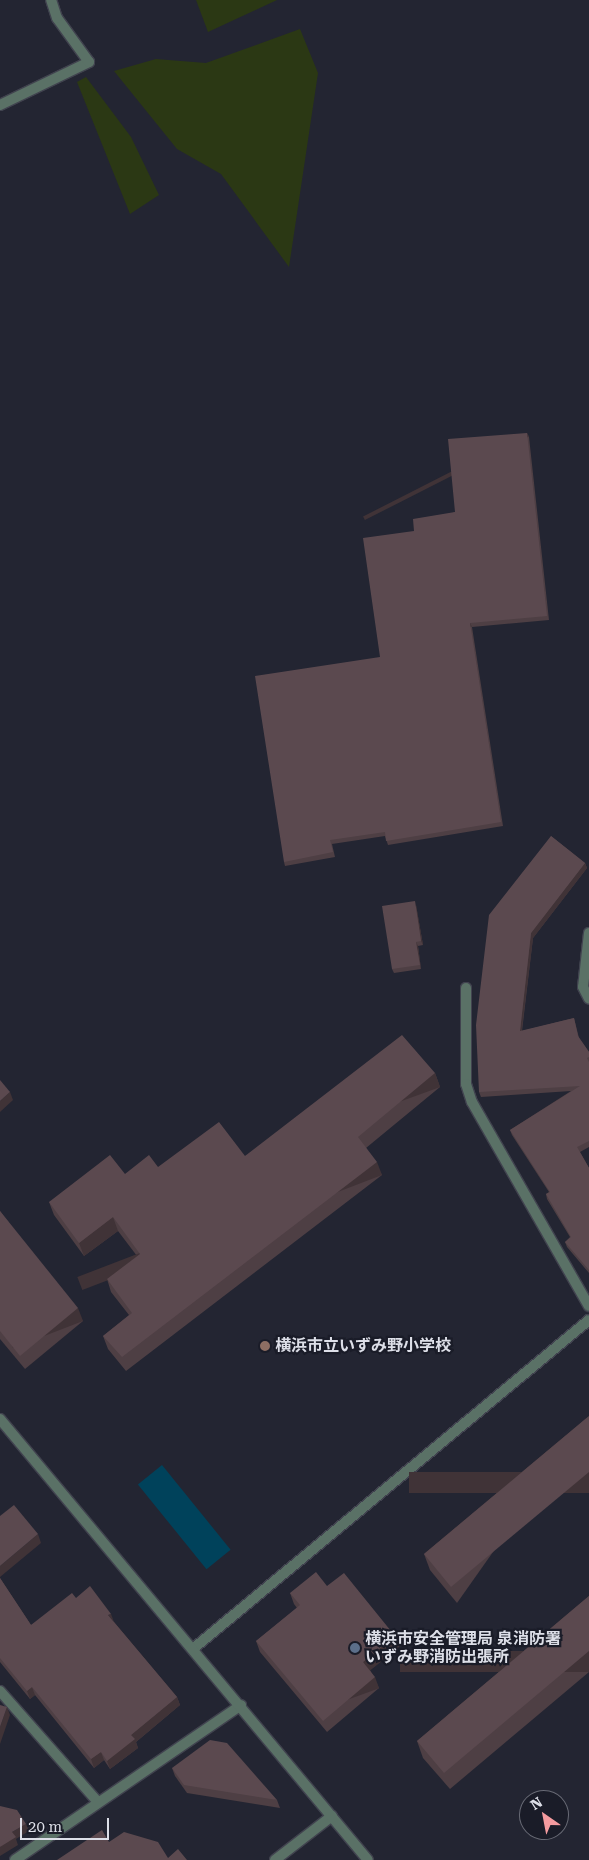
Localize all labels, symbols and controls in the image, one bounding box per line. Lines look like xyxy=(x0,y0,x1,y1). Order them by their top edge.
place label: 横浜市立いずみ野小学校 xyxy=(275,1336,451,1356)
marker: 横浜市立いずみ野小学校 xyxy=(259,1340,271,1352)
place label: 横浜市安全管理局 泉消防署 いずみ野消防出張所 xyxy=(365,1629,561,1667)
marker: 横浜市安全管理局 泉消防署 いずみ野消防出張所 xyxy=(349,1642,361,1654)
north arrow xyxy=(519,1790,569,1840)
text: N xyxy=(527,1794,545,1813)
scale bar xyxy=(22,1808,111,1840)
text: 20 m xyxy=(28,1818,62,1836)

